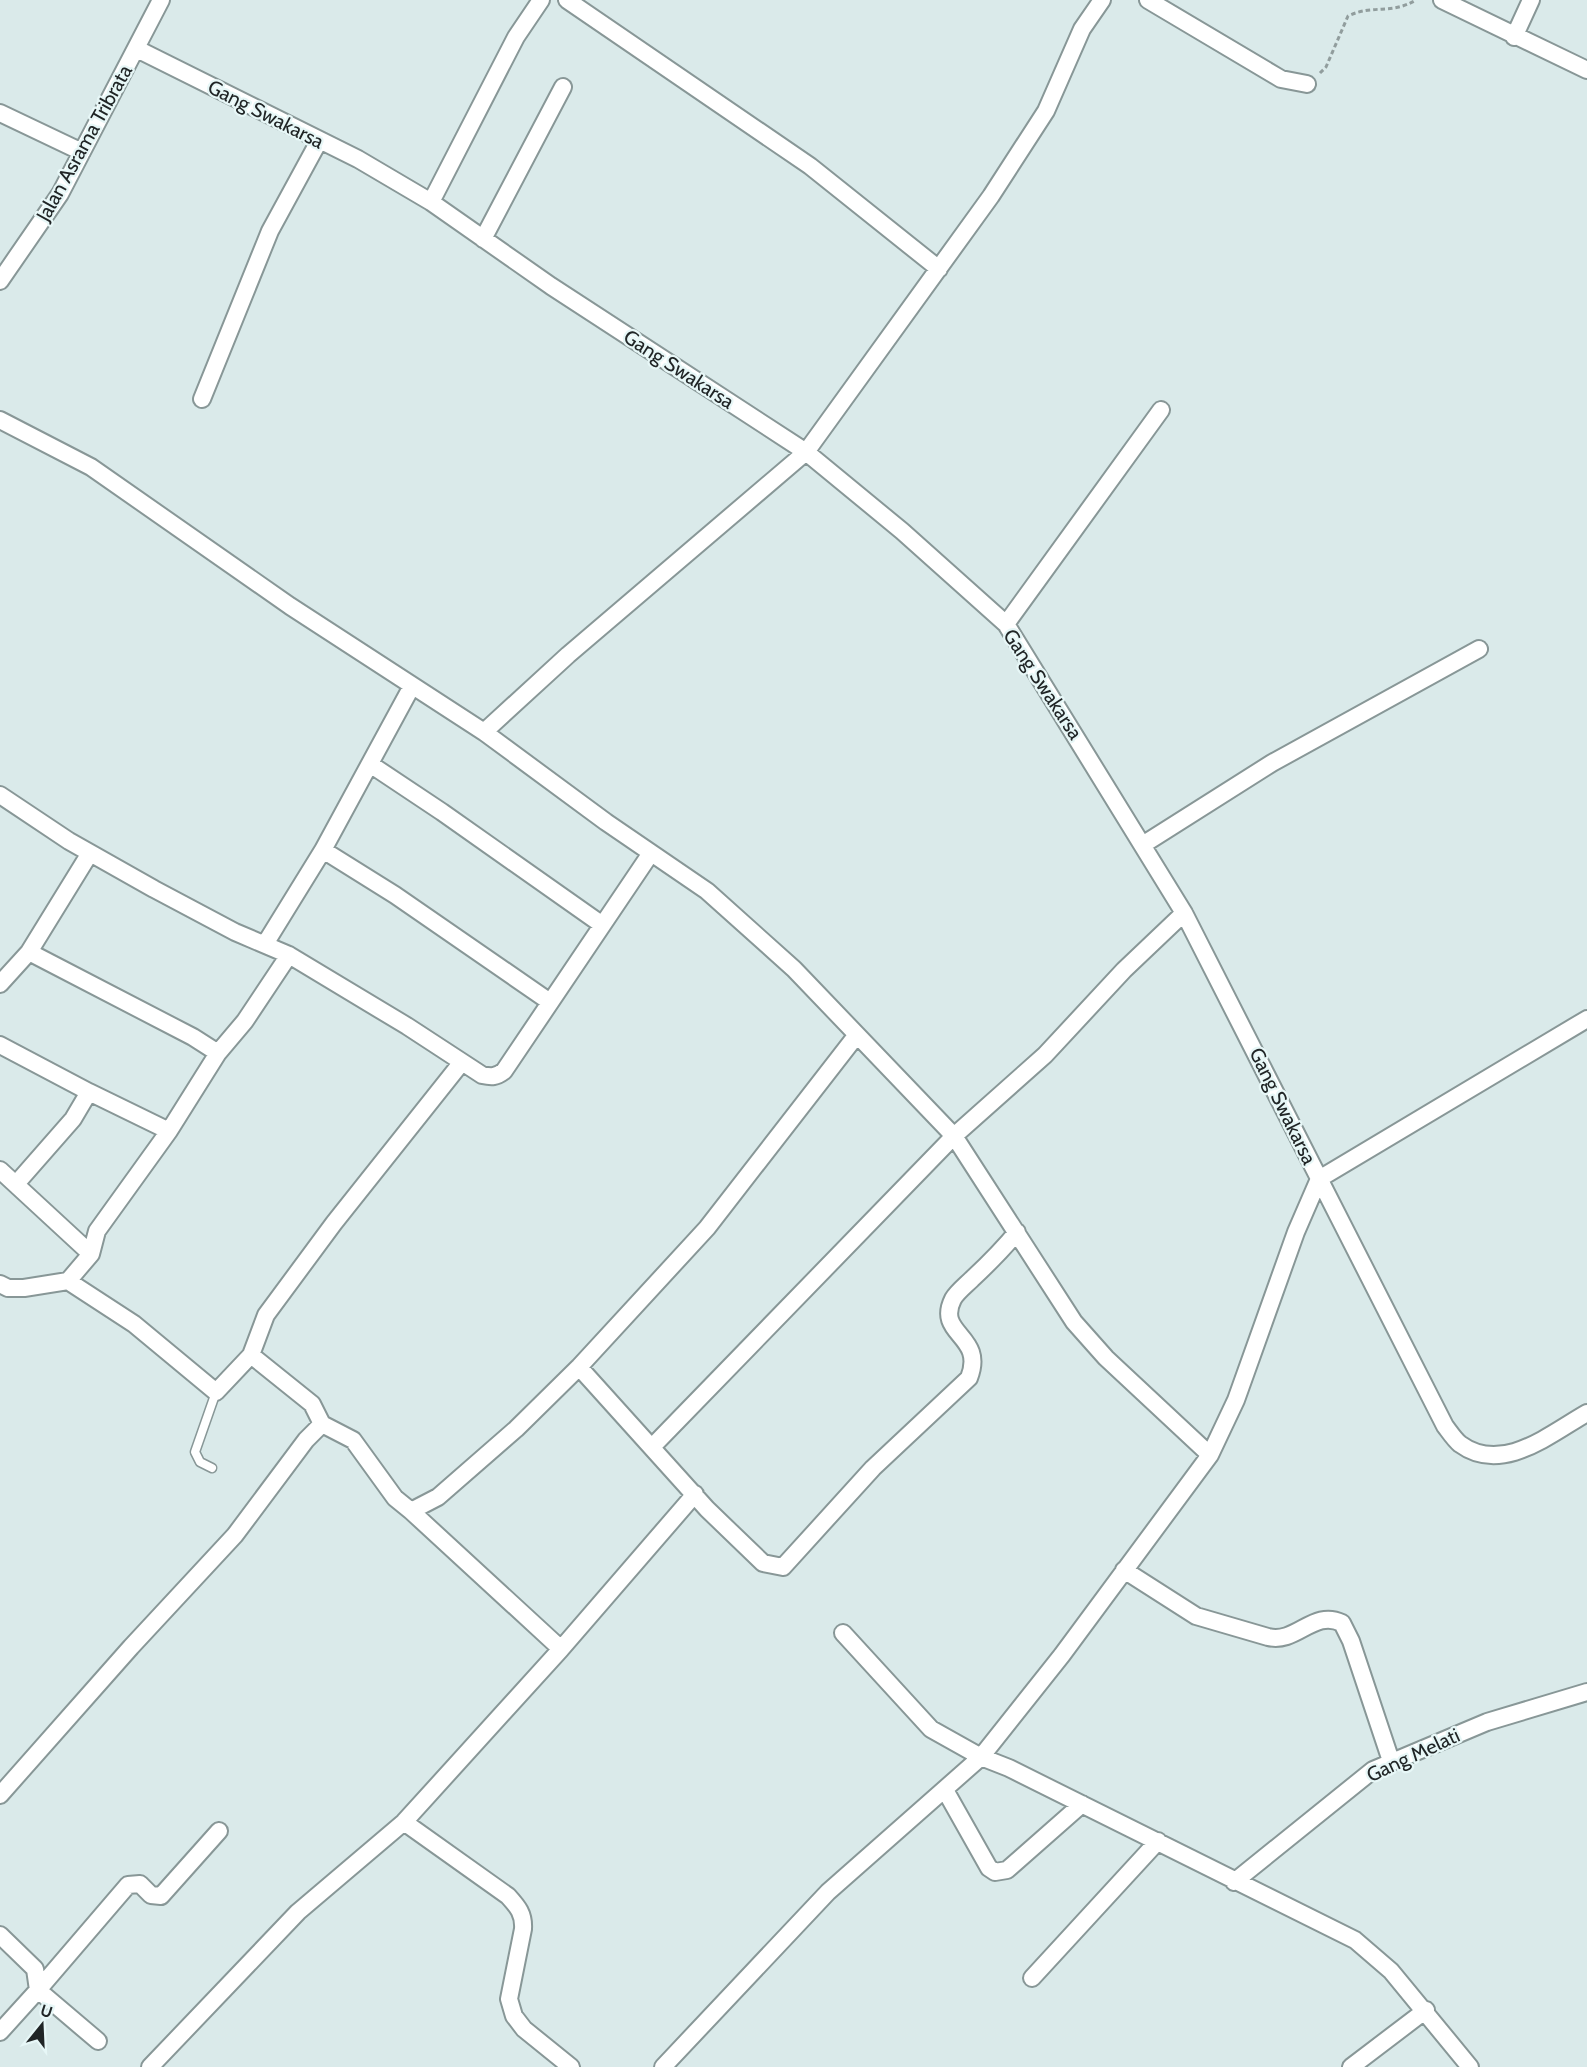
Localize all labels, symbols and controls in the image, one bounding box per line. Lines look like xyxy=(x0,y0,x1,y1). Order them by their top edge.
street label: Jalan Asrama Tribrata xyxy=(31,60,137,226)
street label: Gang Swakarsa xyxy=(204,75,328,154)
street label: Gang Swakarsa xyxy=(619,324,739,414)
street label: Gang Swakarsa xyxy=(998,624,1088,744)
street label: Gang Swakarsa xyxy=(1244,1044,1322,1169)
street label: Gang Melati xyxy=(1363,1723,1463,1787)
north arrow xyxy=(12,1995,72,2055)
text: U xyxy=(38,2000,55,2022)

